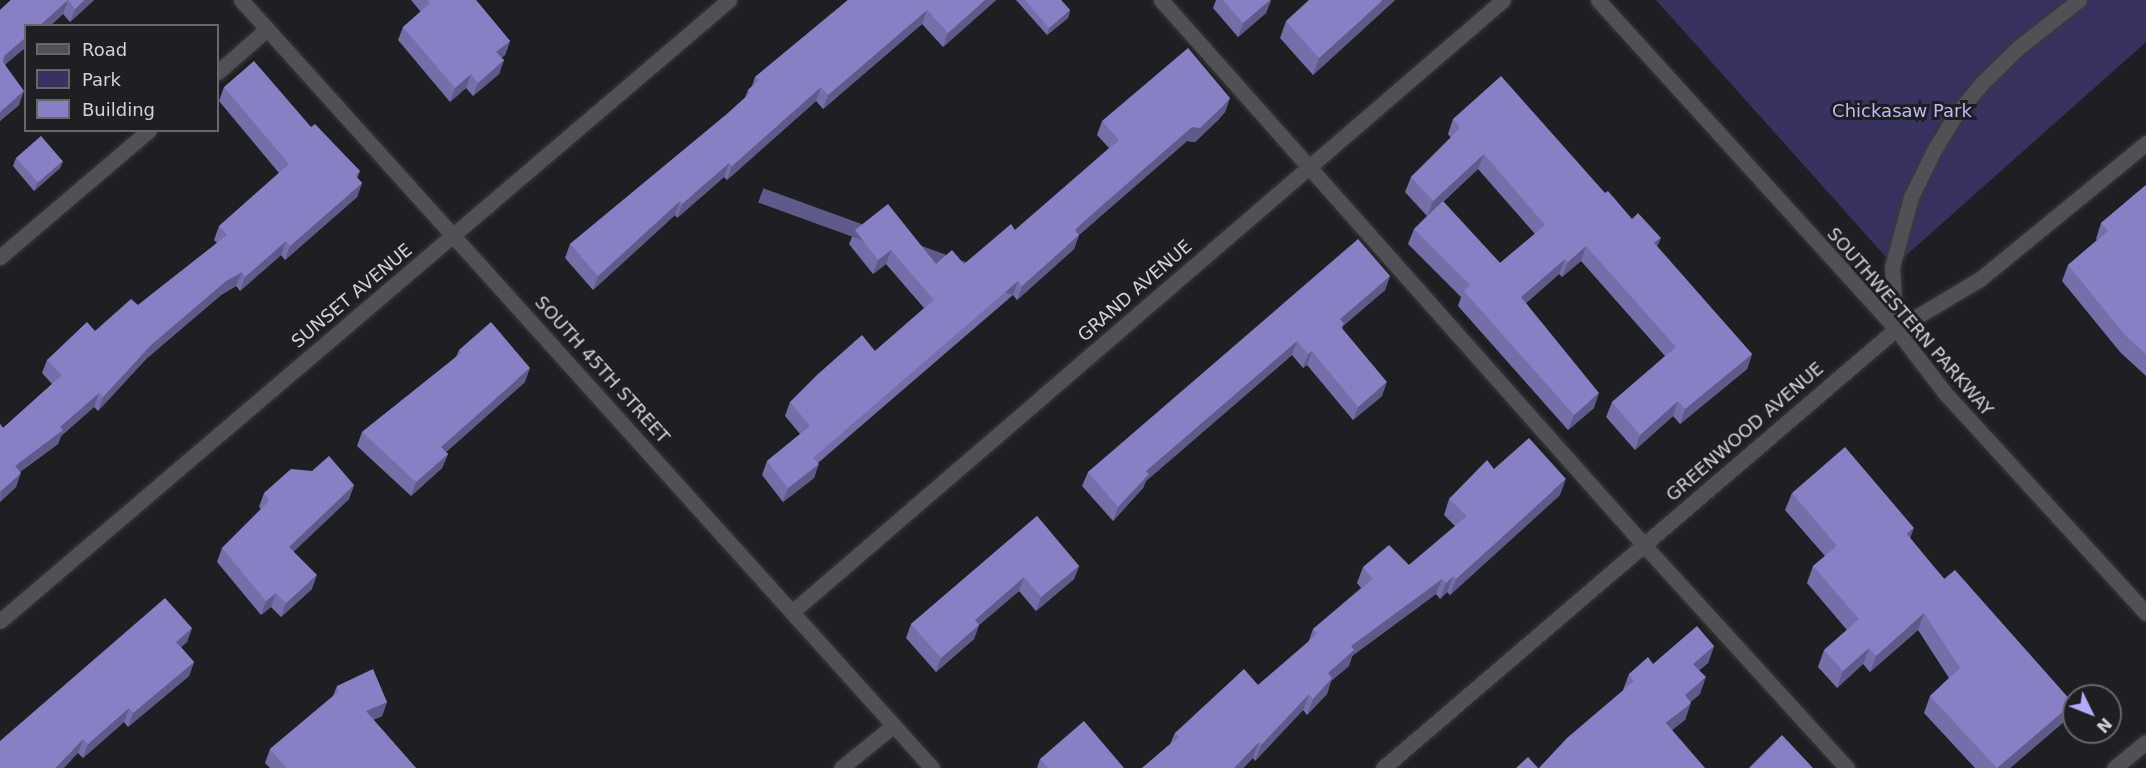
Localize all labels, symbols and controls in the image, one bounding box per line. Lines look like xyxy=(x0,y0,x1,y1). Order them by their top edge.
legend xyxy=(24,24,219,132)
text: Road xyxy=(82,39,127,60)
text: Park xyxy=(82,69,121,90)
text: Building xyxy=(82,99,155,120)
park label: Chickasaw Park xyxy=(1832,100,1972,122)
street label: SOUTHWESTERN PARKWAY xyxy=(1822,223,1998,421)
street label: GRAND AVENUE xyxy=(1074,236,1196,346)
street label: SUNSET AVENUE xyxy=(287,239,417,353)
street label: SOUTH 45TH STREET xyxy=(530,292,674,448)
street label: GREENWOOD AVENUE xyxy=(1662,358,1828,506)
north arrow xyxy=(2062,684,2122,744)
text: N xyxy=(2093,714,2116,737)

